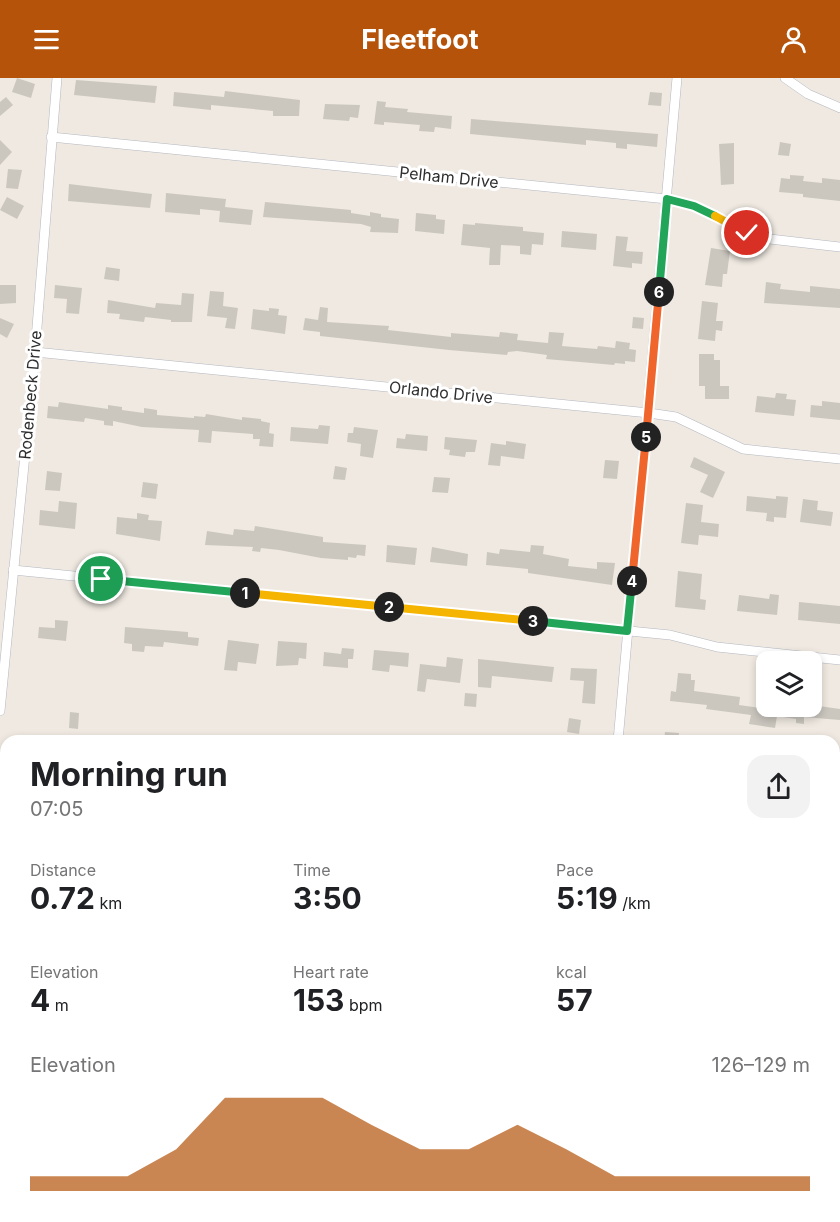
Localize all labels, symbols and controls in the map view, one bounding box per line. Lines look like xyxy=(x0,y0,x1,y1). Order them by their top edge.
icon: menu xyxy=(30,23,63,56)
text: Fleetfoot xyxy=(361,23,479,56)
icon: person xyxy=(777,23,810,56)
street label: Pelham Drive xyxy=(398,162,500,192)
pin xyxy=(721,207,772,258)
icon: check xyxy=(730,216,763,249)
pin: 6 xyxy=(644,277,674,307)
text: 6 xyxy=(654,282,664,302)
street label: Rodenbeck Drive xyxy=(14,330,46,460)
street label: Orlando Drive xyxy=(388,377,494,407)
pin: 5 xyxy=(631,422,661,452)
text: 5 xyxy=(641,427,651,447)
pin xyxy=(75,553,126,604)
icon: arrive xyxy=(84,562,117,595)
pin: 4 xyxy=(617,566,647,596)
text: 4 xyxy=(627,571,637,591)
pin: 1 xyxy=(230,578,260,608)
text: 1 xyxy=(242,583,248,603)
pin: 2 xyxy=(374,592,404,622)
text: 2 xyxy=(384,597,394,617)
pin: 3 xyxy=(518,606,548,636)
text: 3 xyxy=(528,611,538,631)
map controls xyxy=(756,651,822,717)
button: layers xyxy=(756,651,822,717)
text: Morning run xyxy=(30,754,228,794)
button: share xyxy=(747,755,810,818)
text: 07:05 xyxy=(30,797,83,821)
text: Distance xyxy=(30,860,96,880)
text: Time xyxy=(293,860,331,880)
text: Pace xyxy=(556,860,594,880)
text: 0.72 xyxy=(30,880,95,916)
text: 3:50 xyxy=(293,880,362,916)
text: 5:19 xyxy=(556,880,618,916)
text: km xyxy=(95,893,122,913)
text: /km xyxy=(618,893,651,913)
text: Elevation xyxy=(30,962,99,982)
text: Heart rate xyxy=(293,962,369,982)
text: kcal xyxy=(556,962,587,982)
text: 4 xyxy=(30,982,50,1018)
text: 153 xyxy=(293,982,344,1018)
text: 57 xyxy=(556,982,593,1018)
text: m xyxy=(50,995,69,1015)
text: bpm xyxy=(344,995,383,1015)
text: Elevation xyxy=(30,1053,116,1077)
text: 126–129 m xyxy=(711,1053,810,1077)

